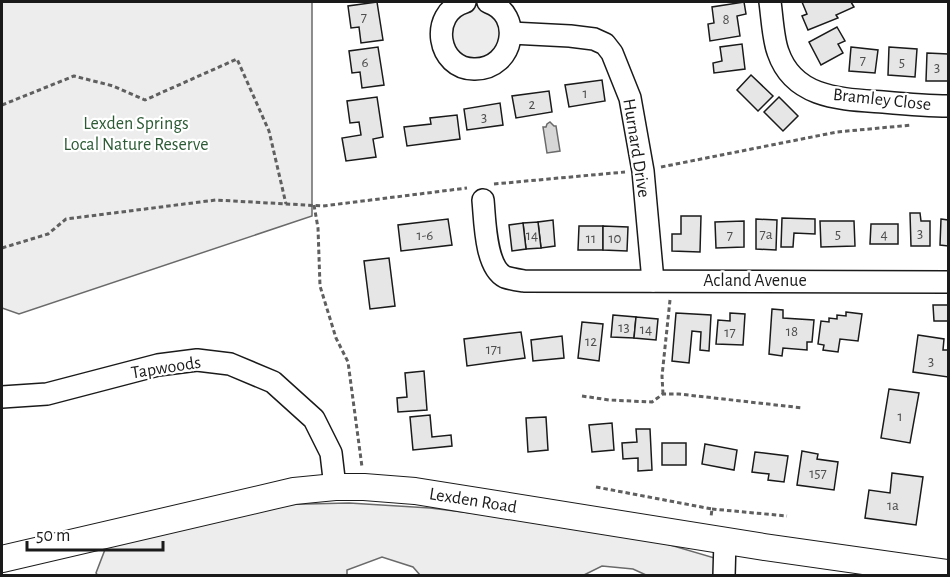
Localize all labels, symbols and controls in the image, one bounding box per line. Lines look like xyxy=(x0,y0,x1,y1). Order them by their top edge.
house number: 7 xyxy=(361,10,367,25)
house number: 8 xyxy=(722,12,730,27)
house number: 7 xyxy=(860,53,866,68)
house number: 6 xyxy=(361,55,369,70)
house number: 5 xyxy=(899,55,905,70)
house number: 3 xyxy=(934,60,940,75)
house number: 1 xyxy=(582,86,588,101)
street label: Bramley Close xyxy=(832,86,932,114)
house number: 2 xyxy=(529,97,536,112)
street label: Hurnard Drive xyxy=(619,97,653,199)
house number: 3 xyxy=(481,110,487,125)
park label: Lexden Springs Local Nature Reserve xyxy=(64,115,208,154)
house number: 3 xyxy=(917,226,923,241)
house number: 7a xyxy=(759,227,773,242)
house number: 5 xyxy=(835,227,841,242)
house number: 4 xyxy=(880,227,888,242)
house number: 1-6 xyxy=(417,228,433,243)
house number: 14 xyxy=(526,228,538,243)
house number: 7 xyxy=(727,228,733,243)
house number: 11 xyxy=(586,231,596,246)
house number: 10 xyxy=(608,231,622,246)
street label: Acland Avenue xyxy=(703,272,807,290)
house number: 13 xyxy=(618,320,630,335)
house number: 14 xyxy=(640,322,652,337)
house number: 18 xyxy=(786,324,798,339)
house number: 17 xyxy=(724,325,736,340)
house number: 12 xyxy=(585,334,597,349)
house number: 171 xyxy=(486,342,502,357)
street label: Tapwoods xyxy=(130,354,202,382)
house number: 3 xyxy=(928,354,934,369)
house number: 1 xyxy=(897,409,903,424)
house number: 157 xyxy=(809,466,827,481)
street label: Lexden Road xyxy=(428,485,518,517)
house number: 1a xyxy=(887,498,899,513)
scale bar xyxy=(27,514,164,552)
text: 50 m xyxy=(36,527,70,545)

